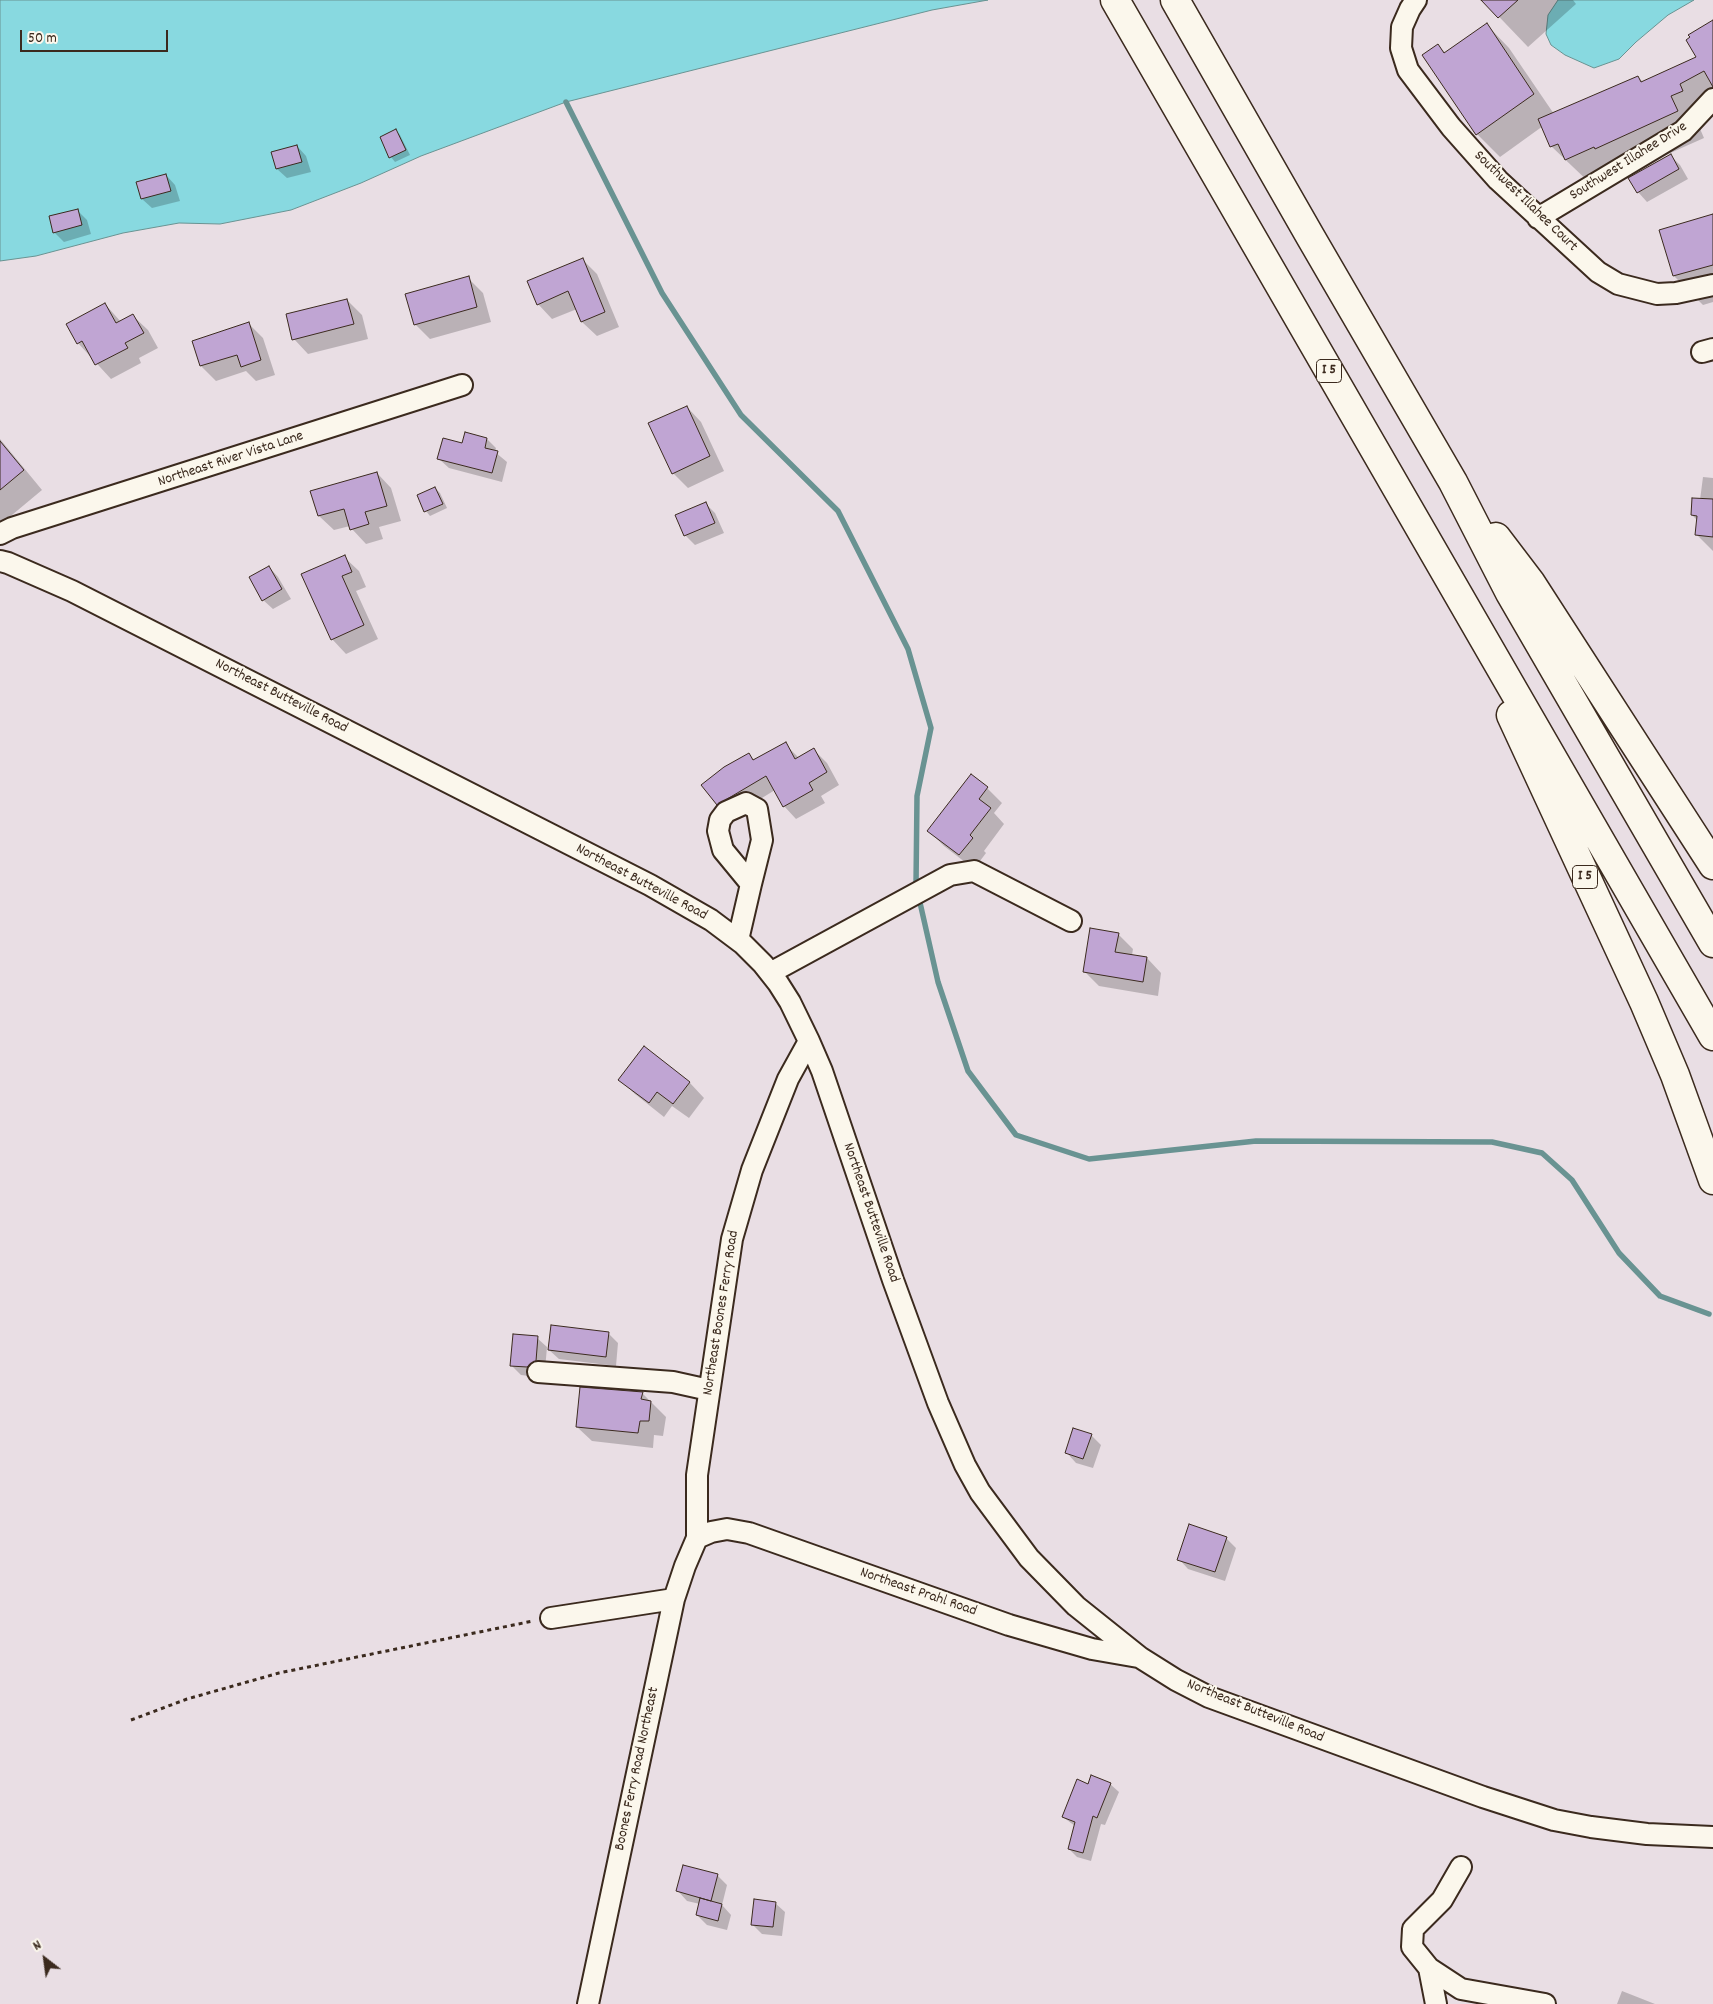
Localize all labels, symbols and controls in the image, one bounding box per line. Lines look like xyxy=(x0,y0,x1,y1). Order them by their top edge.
scale bar xyxy=(22,20,170,52)
text: 50 m xyxy=(28,28,57,50)
street label: Southwest Illahee Drive xyxy=(1567,119,1691,205)
street label: Southwest Illahee Court xyxy=(1469,148,1581,256)
road number: I 5 xyxy=(1316,360,1342,382)
street label: Northeast River Vista Lane xyxy=(156,428,306,492)
street label: Northeast Butteville Road xyxy=(212,656,350,738)
street label: Northeast Butteville Road xyxy=(572,841,710,925)
road number: I 5 xyxy=(1572,866,1598,889)
street label: Northeast Butteville Road xyxy=(838,1141,902,1285)
street label: Northeast Boones Ferry Road xyxy=(700,1229,744,1397)
street label: Northeast Prahl Road xyxy=(857,1565,979,1621)
street label: Northeast Butteville Road xyxy=(1184,1676,1326,1748)
street label: Boones Ferry Road Northeast xyxy=(612,1686,664,1852)
north arrow xyxy=(20,1934,70,1984)
text: N xyxy=(29,1936,45,1956)

